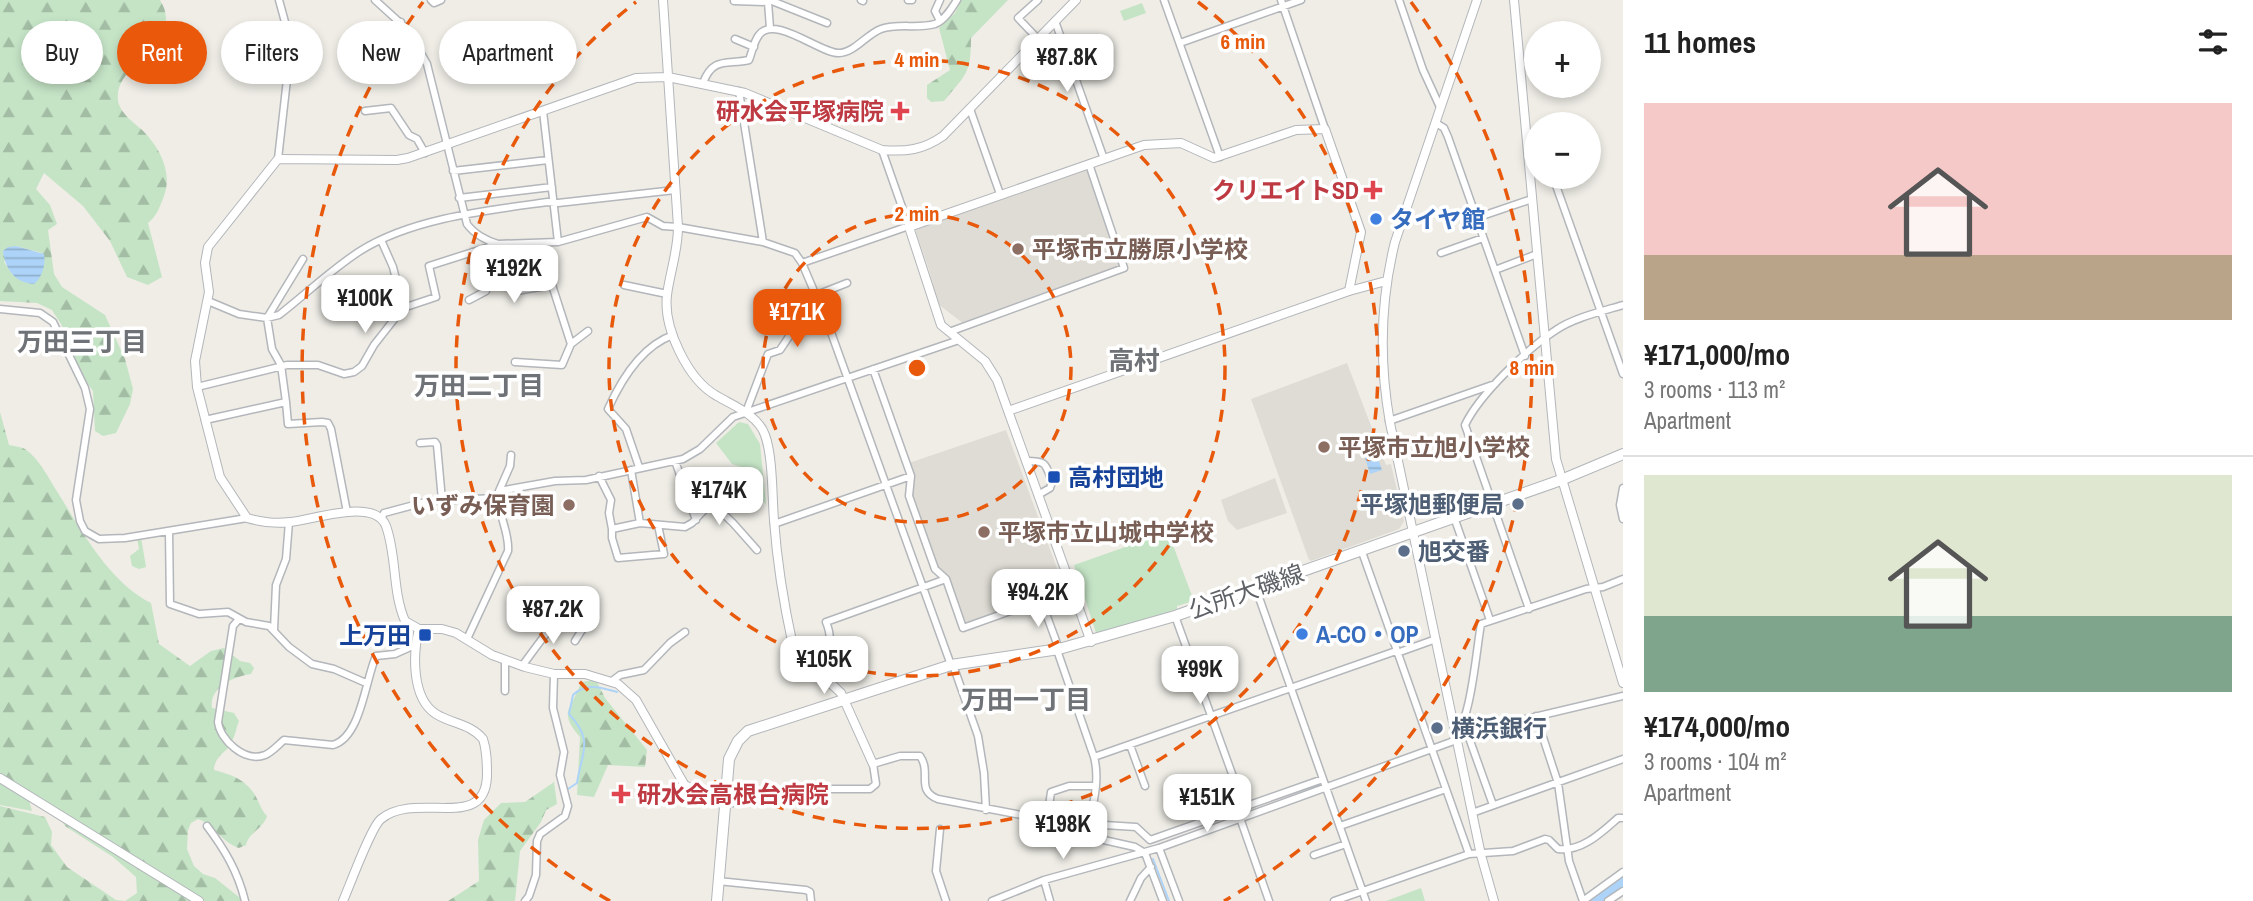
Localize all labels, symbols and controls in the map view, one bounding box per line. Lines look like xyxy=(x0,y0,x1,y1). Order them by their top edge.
chip: Buy xyxy=(21,21,103,84)
chip: Rent xyxy=(117,21,207,84)
chip: Filters xyxy=(221,21,323,84)
chip: New xyxy=(337,21,425,84)
chip: Apartment xyxy=(439,21,577,84)
map controls xyxy=(1524,21,1601,189)
button: + xyxy=(1524,21,1601,98)
text: 11 homes xyxy=(1644,22,1756,62)
icon: filters xyxy=(2194,23,2232,61)
text: 6 min xyxy=(1221,27,1265,56)
pin: ¥87.8K xyxy=(1010,34,1124,94)
text: ¥87.8K xyxy=(1037,41,1097,72)
text: 4 min xyxy=(895,45,939,74)
place label: 研水会平塚病院 xyxy=(716,95,884,127)
marker: 研水会平塚病院 xyxy=(890,101,910,121)
button: − xyxy=(1524,112,1601,189)
icon: home xyxy=(1875,149,2001,275)
place label: クリエイトSD xyxy=(1212,174,1359,206)
marker: クリエイトSD xyxy=(1365,182,1381,198)
text: 2 min xyxy=(895,199,939,228)
place label: タイヤ館 xyxy=(1390,203,1485,235)
marker: タイヤ館 xyxy=(1368,211,1384,227)
place label: 平塚市立勝原小学校 xyxy=(1032,233,1248,265)
marker: 平塚市立勝原小学校 xyxy=(1010,241,1026,257)
pin: ¥192K xyxy=(465,246,563,305)
text: ¥192K xyxy=(486,252,542,283)
pin: ¥100K xyxy=(316,276,414,335)
text: ¥100K xyxy=(337,282,393,313)
pin: ¥171K xyxy=(748,290,846,349)
text: ¥171K xyxy=(769,296,825,327)
district label: 万田三丁目 xyxy=(17,324,147,359)
text: ¥171,000/mo xyxy=(1644,334,1790,374)
district label: 高村 xyxy=(1108,343,1160,378)
text: 8 min xyxy=(1510,353,1554,382)
centre of rings xyxy=(905,356,929,380)
district label: 万田二丁目 xyxy=(414,368,544,403)
text: 3 rooms · 113 m² xyxy=(1644,374,1785,405)
text: Apartment xyxy=(1644,405,1731,436)
place label: 平塚市立旭小学校 xyxy=(1338,431,1530,463)
marker: 平塚市立旭小学校 xyxy=(1316,439,1332,455)
place label: 高村団地 xyxy=(1068,461,1164,493)
pin: ¥174K xyxy=(670,468,768,527)
marker: 高村団地 xyxy=(1046,469,1062,485)
text: ¥174K xyxy=(691,474,747,505)
place label: 平塚旭郵便局 xyxy=(1360,488,1504,520)
place label: いずみ保育園 xyxy=(411,489,555,521)
marker: 平塚旭郵便局 xyxy=(1510,496,1526,512)
marker: いずみ保育園 xyxy=(561,497,577,513)
place label: 平塚市立山城中学校 xyxy=(998,516,1214,548)
icon: home xyxy=(1875,521,2001,647)
marker: 平塚市立山城中学校 xyxy=(976,524,992,540)
place label: 旭交番 xyxy=(1418,535,1490,567)
marker: 旭交番 xyxy=(1396,543,1412,559)
street label: 公所大磯線 xyxy=(1184,556,1308,626)
pin: ¥94.2K xyxy=(981,570,1095,629)
text: ¥94.2K xyxy=(1008,576,1068,607)
pin: ¥87.2K xyxy=(496,586,610,646)
text: ¥87.2K xyxy=(523,593,583,624)
place label: A-CO・OP xyxy=(1316,618,1419,650)
place label: 上万田 xyxy=(339,619,411,651)
marker: A-CO・OP xyxy=(1294,626,1310,642)
marker: 上万田 xyxy=(417,627,433,643)
pin: ¥105K xyxy=(775,636,873,696)
text: ¥105K xyxy=(796,643,852,674)
pin: ¥99K xyxy=(1159,646,1241,706)
text: ¥99K xyxy=(1177,653,1223,684)
district label: 万田一丁目 xyxy=(961,682,1091,717)
text: ¥174,000/mo xyxy=(1644,706,1790,746)
place label: 横浜銀行 xyxy=(1451,712,1547,744)
marker: 横浜銀行 xyxy=(1429,720,1445,736)
text: 3 rooms · 104 m² xyxy=(1644,746,1787,777)
pin: ¥151K xyxy=(1158,774,1256,834)
text: Apartment xyxy=(1644,777,1731,808)
place label: 研水会高根台病院 xyxy=(637,778,829,810)
text: ¥151K xyxy=(1179,781,1235,812)
marker: 研水会高根台病院 xyxy=(611,784,631,804)
pin: ¥198K xyxy=(1014,802,1112,861)
text: ¥198K xyxy=(1035,808,1091,839)

